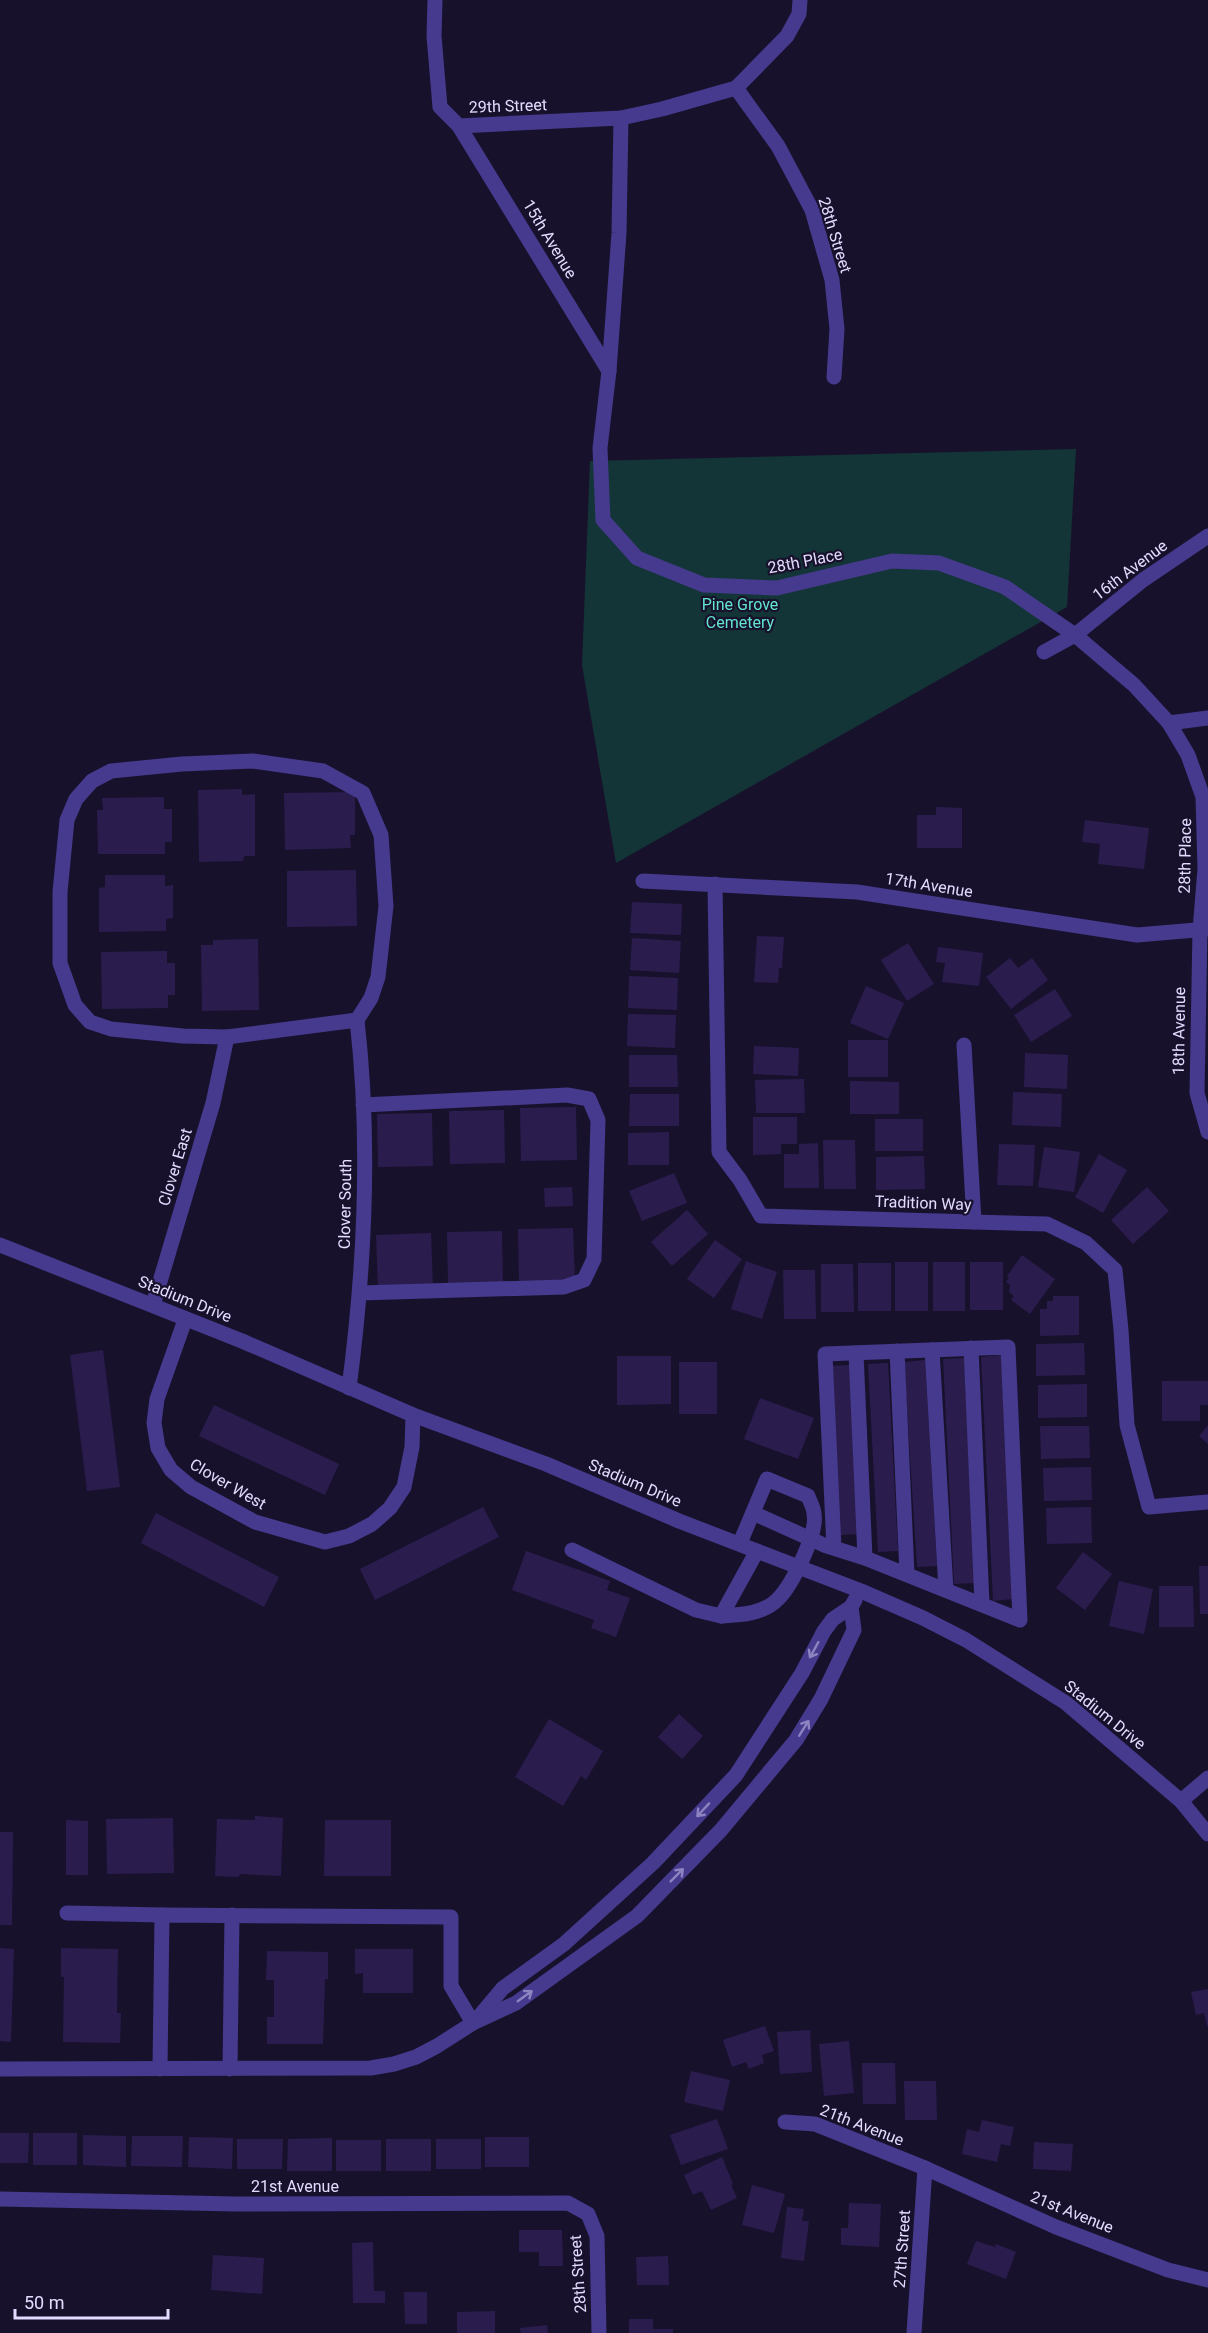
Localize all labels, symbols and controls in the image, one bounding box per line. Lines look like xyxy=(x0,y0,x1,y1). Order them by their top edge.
street label: 29th Street xyxy=(469,95,547,117)
street label: 28th Street xyxy=(814,195,856,275)
street label: 15th Avenue xyxy=(519,196,581,282)
street label: 16th Avenue xyxy=(1089,536,1171,604)
street label: 28th Place xyxy=(766,544,844,578)
park label: Pine Grove Cemetery xyxy=(702,595,778,632)
street label: 28th Place xyxy=(1175,818,1195,894)
street label: 17th Avenue xyxy=(884,869,974,901)
street label: 18th Avenue xyxy=(1169,987,1189,1075)
street label: Clover East xyxy=(154,1126,196,1208)
street label: Clover South xyxy=(335,1159,355,1249)
street label: Tradition Way xyxy=(874,1192,972,1214)
street label: Stadium Drive xyxy=(135,1272,235,1326)
street label: Clover West xyxy=(187,1455,269,1513)
street label: Stadium Drive xyxy=(586,1455,684,1511)
one-way arrow xyxy=(808,1641,820,1658)
street label: Stadium Drive xyxy=(1061,1676,1149,1754)
one-way arrow xyxy=(798,1720,810,1737)
one-way arrow xyxy=(696,1802,710,1817)
one-way arrow xyxy=(670,1868,684,1883)
one-way arrow xyxy=(516,1990,532,2002)
street label: 21th Avenue xyxy=(817,2100,907,2150)
street label: 21st Avenue xyxy=(251,2177,339,2196)
street label: 21st Avenue xyxy=(1028,2187,1116,2237)
street label: 27th Street xyxy=(890,2209,914,2289)
street label: 28th Street xyxy=(566,2234,590,2314)
scale bar xyxy=(15,2282,168,2320)
text: 50 m xyxy=(24,2292,64,2313)

